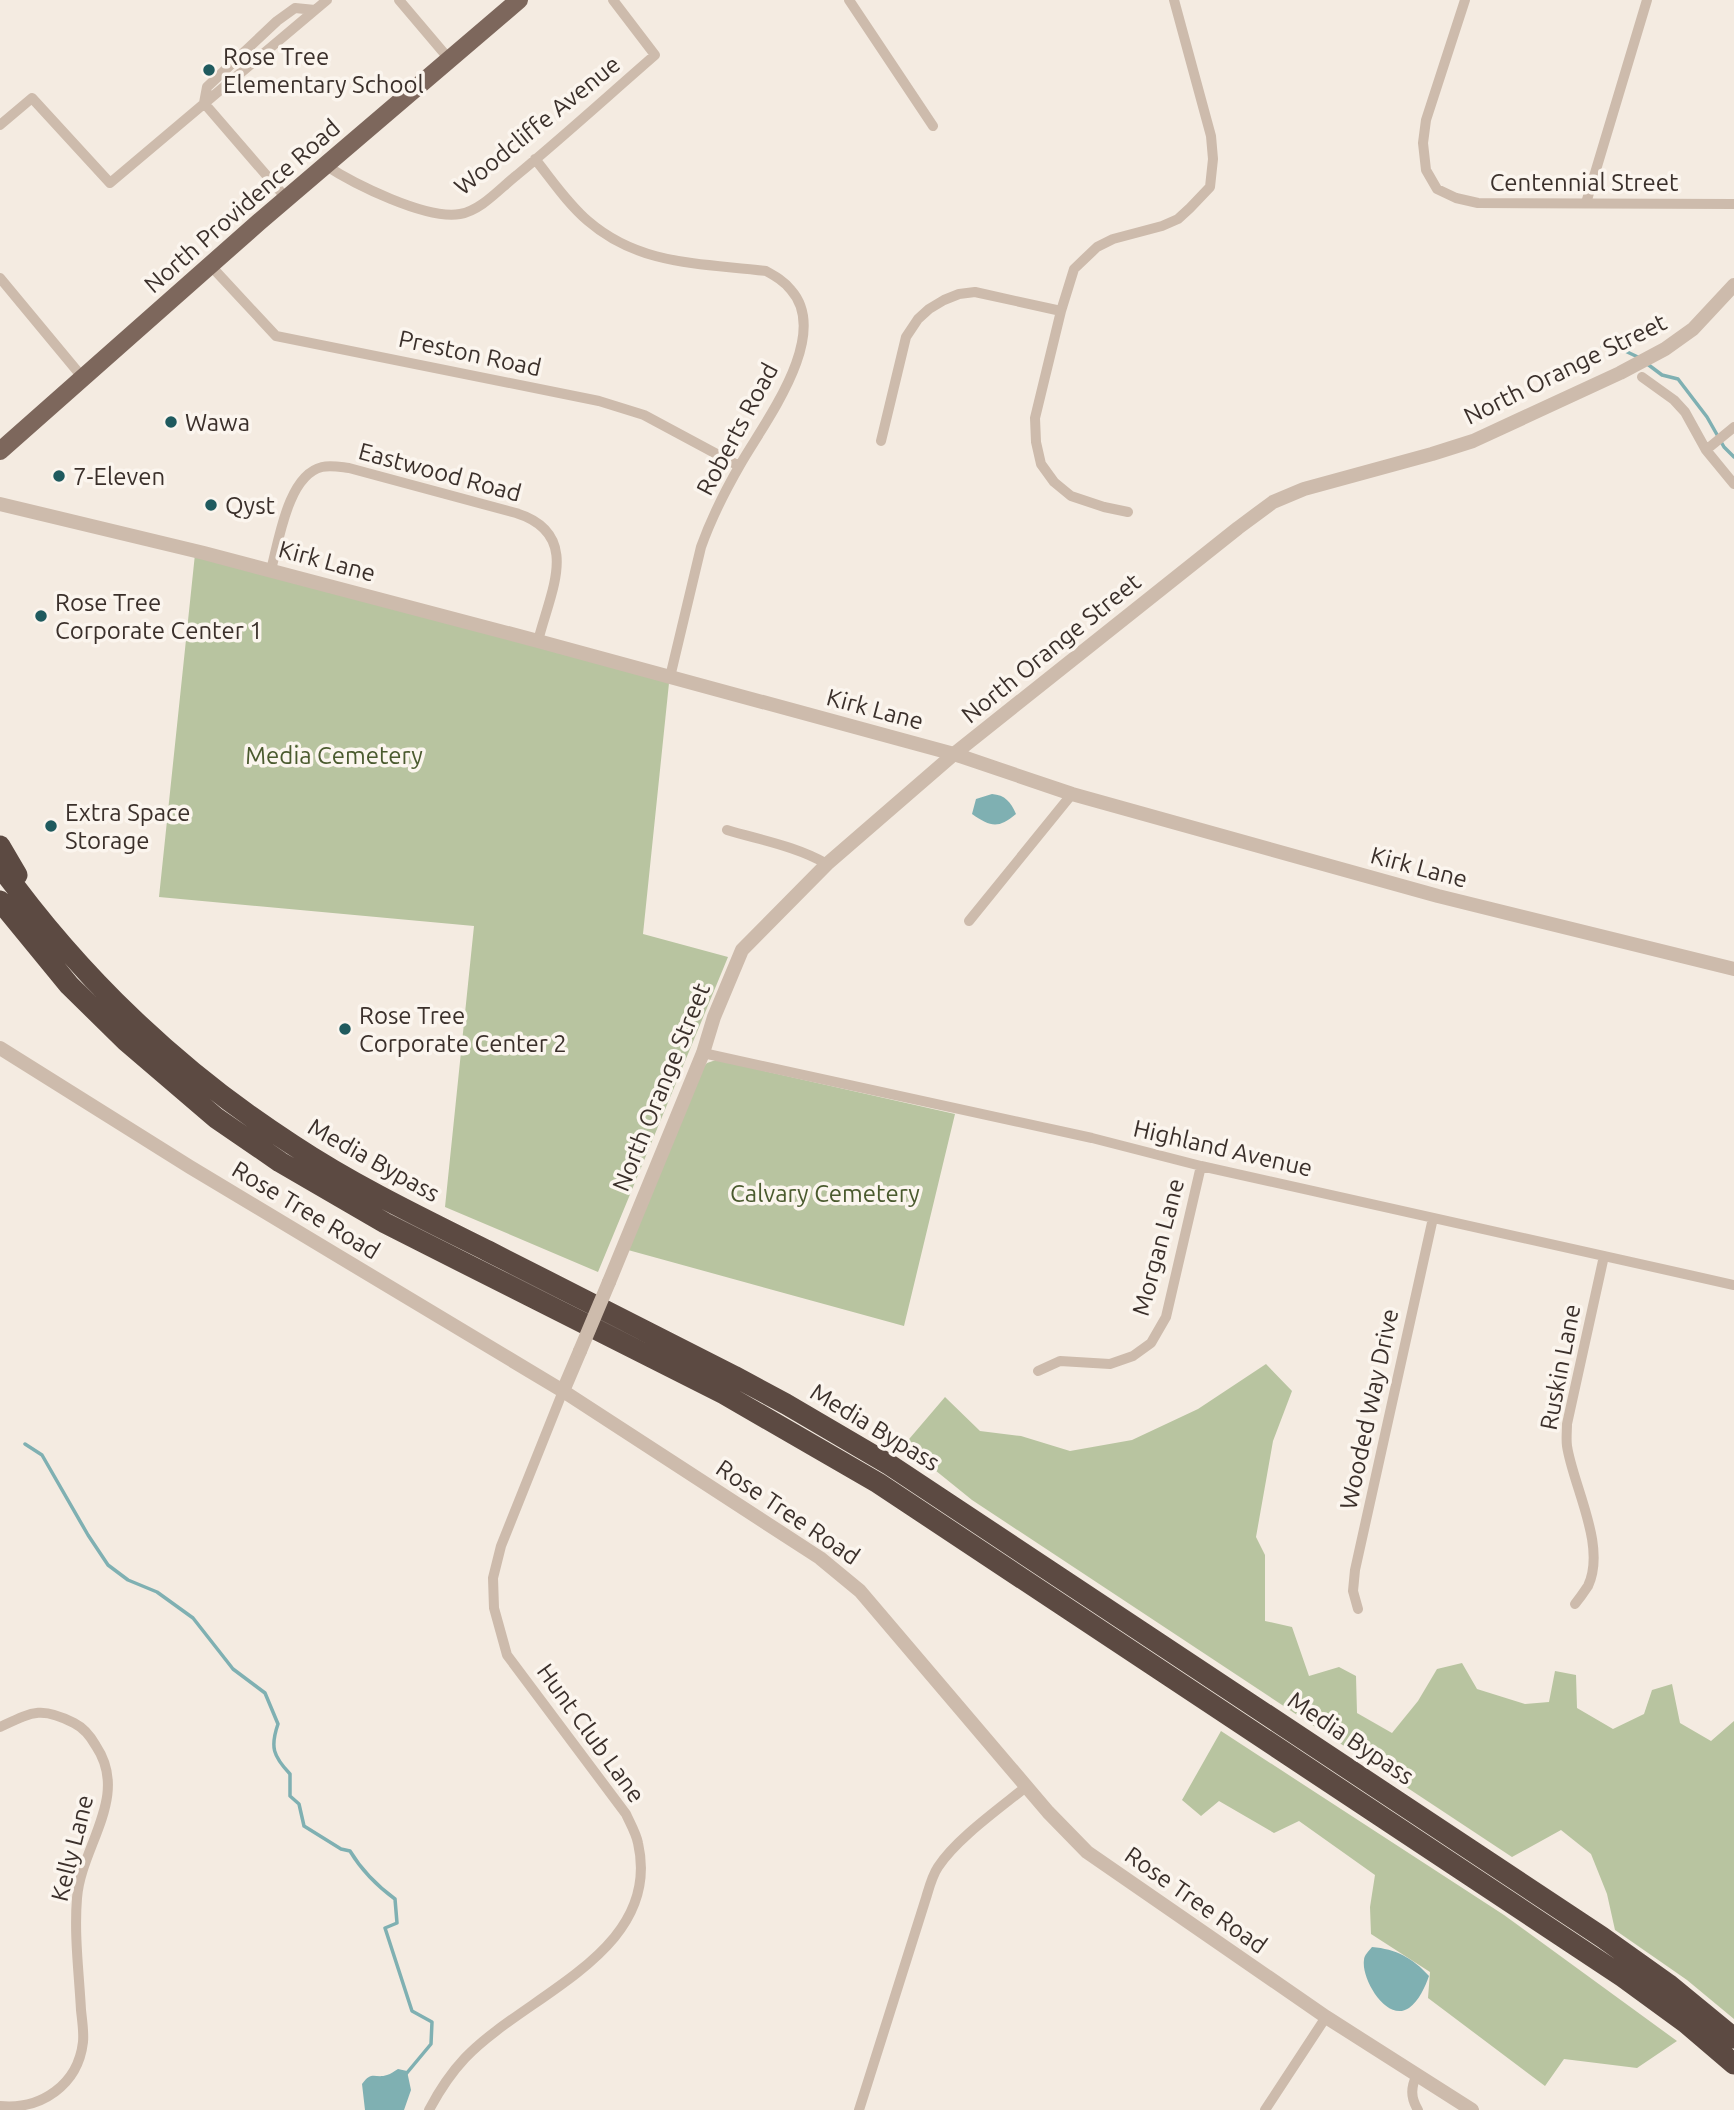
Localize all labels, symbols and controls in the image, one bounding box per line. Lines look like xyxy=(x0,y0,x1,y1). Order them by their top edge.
place label: Rose Tree Elementary School xyxy=(223,43,424,98)
street label: Woodcliffe Avenue xyxy=(449,50,625,200)
marker: Rose Tree Elementary School xyxy=(201,62,217,78)
street label: North Providence Road xyxy=(139,114,345,298)
street label: Centennial Street xyxy=(1490,169,1679,196)
street label: North Orange Street xyxy=(1459,308,1671,430)
street label: Preston Road xyxy=(396,325,544,381)
street label: Roberts Road xyxy=(691,358,783,500)
place label: Wawa xyxy=(185,409,250,436)
marker: Wawa xyxy=(163,414,179,430)
street label: Eastwood Road xyxy=(356,437,524,507)
place label: 7-Eleven xyxy=(73,463,165,490)
marker: 7-Eleven xyxy=(51,468,67,484)
place label: Qyst xyxy=(225,492,276,519)
marker: Qyst xyxy=(203,497,219,513)
street label: Kirk Lane xyxy=(276,535,378,587)
street label: North Orange Street xyxy=(956,567,1146,728)
place label: Rose Tree Corporate Center 1 xyxy=(55,589,263,644)
marker: Rose Tree Corporate Center 1 xyxy=(33,608,49,624)
street label: Kirk Lane xyxy=(824,683,926,735)
park label: Media Cemetery xyxy=(245,742,423,769)
place label: Extra Space Storage xyxy=(65,799,190,854)
marker: Extra Space Storage xyxy=(43,818,59,834)
street label: Kirk Lane xyxy=(1368,841,1470,893)
street label: North Orange Street xyxy=(607,978,715,1195)
place label: Rose Tree Corporate Center 2 xyxy=(359,1002,567,1057)
marker: Rose Tree Corporate Center 2 xyxy=(337,1021,353,1037)
street label: Media Bypass xyxy=(304,1113,444,1207)
street label: Highland Avenue xyxy=(1131,1114,1315,1182)
street label: Rose Tree Road xyxy=(227,1155,385,1265)
street label: Morgan Lane xyxy=(1127,1175,1189,1319)
park label: Calvary Cemetery xyxy=(730,1180,920,1207)
street label: Ruskin Lane xyxy=(1535,1302,1585,1432)
street label: Wooded Way Drive xyxy=(1335,1306,1403,1512)
street label: Media Bypass xyxy=(806,1378,944,1476)
street label: Rose Tree Road xyxy=(711,1454,865,1570)
street label: Hunt Club Lane xyxy=(532,1658,650,1808)
street label: Media Bypass xyxy=(1283,1686,1419,1790)
street label: Kelly Lane xyxy=(46,1792,98,1904)
street label: Rose Tree Road xyxy=(1120,1841,1272,1959)

